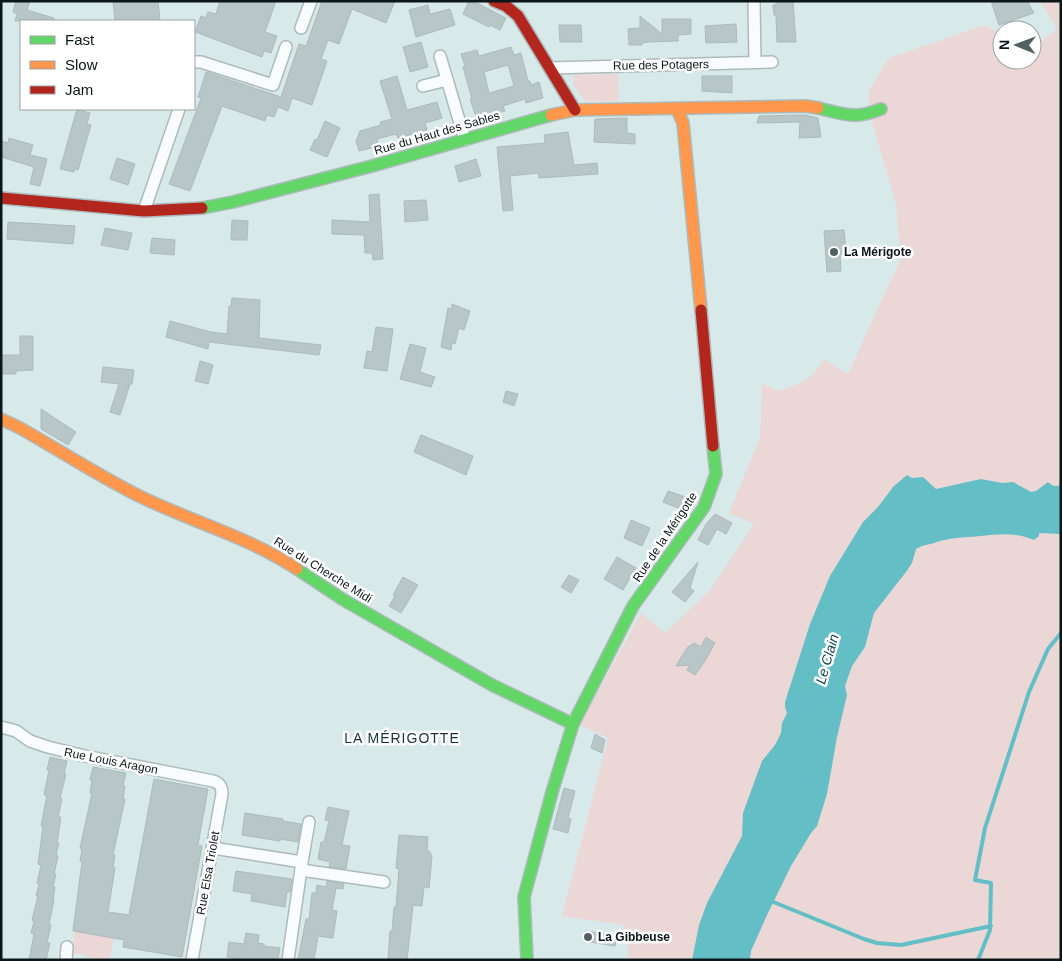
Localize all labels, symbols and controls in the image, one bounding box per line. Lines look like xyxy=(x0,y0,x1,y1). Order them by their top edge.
legend xyxy=(20,20,195,110)
north arrow xyxy=(992,20,1042,70)
text: Fast xyxy=(65,31,95,48)
text: N xyxy=(996,40,1012,50)
text: Slow xyxy=(65,56,98,73)
street label: Rue des Potagers xyxy=(613,57,709,73)
text: Jam xyxy=(65,81,93,98)
street label: Rue du Haut des Sables xyxy=(373,108,501,158)
place label: La Mérigote xyxy=(844,245,912,259)
marker: La Mérigote xyxy=(828,246,840,258)
street label: Rue de la Mérigotte xyxy=(630,489,700,584)
street label: Rue du Cherche Midi xyxy=(271,534,375,606)
water label: Le Clain xyxy=(812,632,842,686)
district label: LA MÉRIGOTTE xyxy=(344,730,460,746)
street label: Rue Louis Aragon xyxy=(63,745,159,777)
street label: Rue Elsa Triolet xyxy=(194,829,222,916)
place label: La Gibbeuse xyxy=(598,930,670,944)
marker: La Gibbeuse xyxy=(582,931,594,943)

